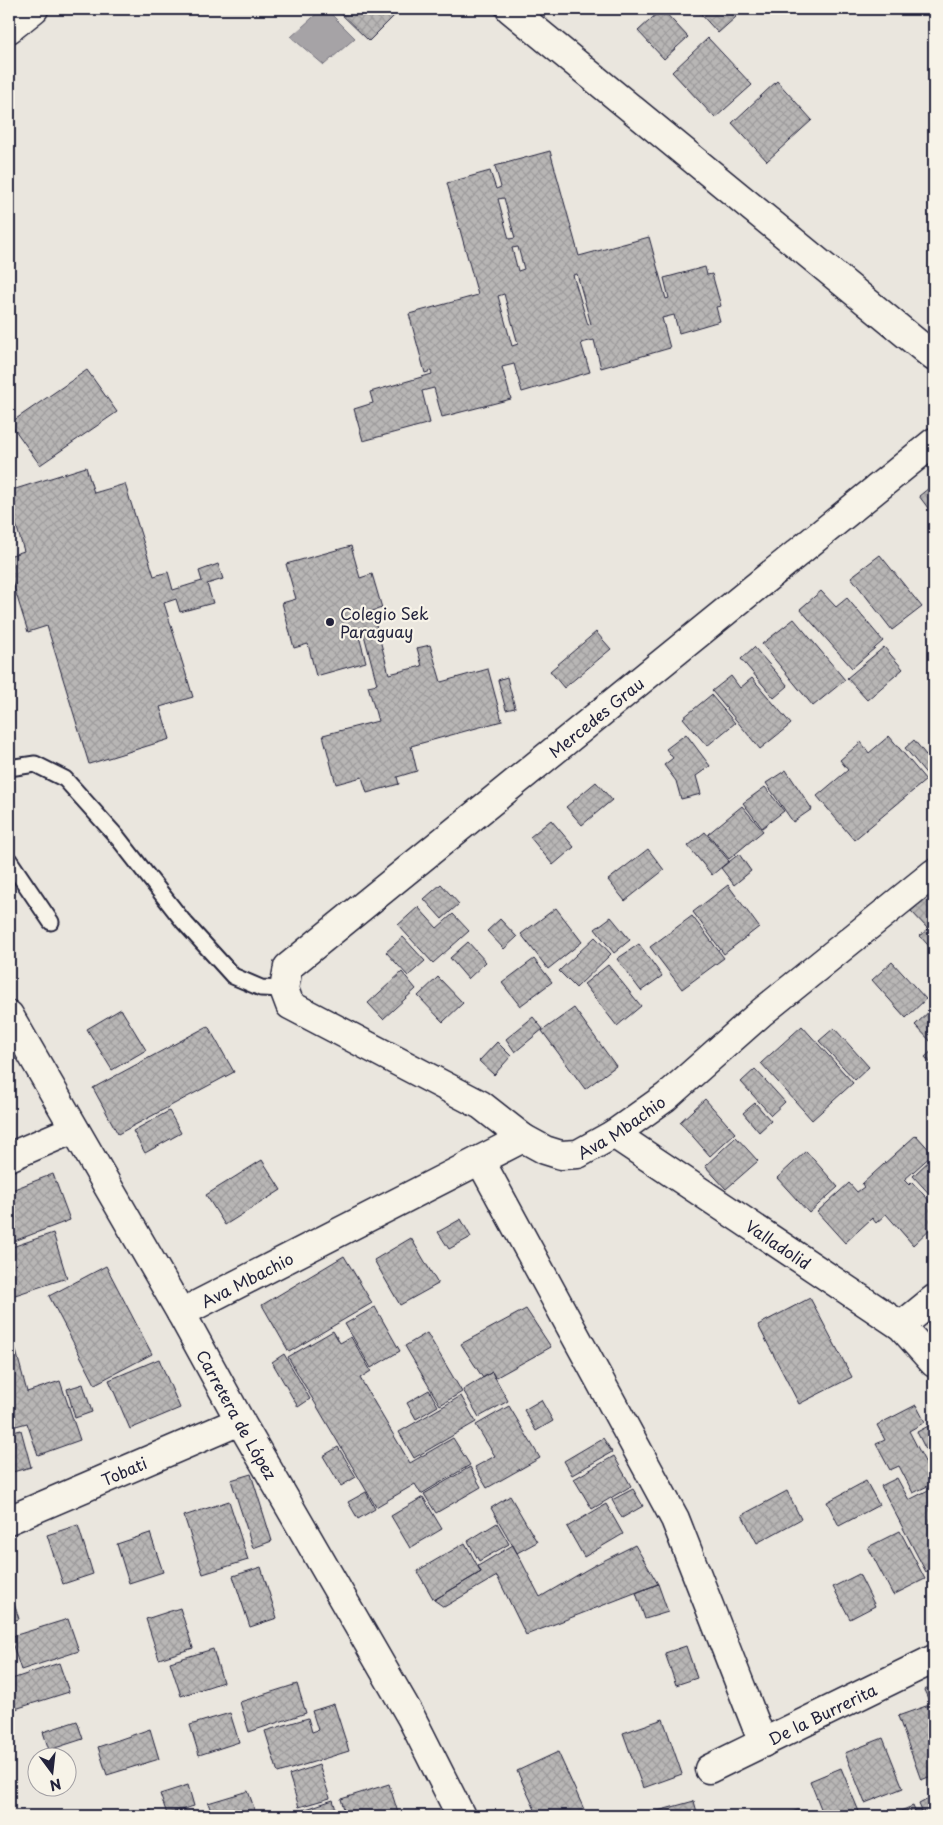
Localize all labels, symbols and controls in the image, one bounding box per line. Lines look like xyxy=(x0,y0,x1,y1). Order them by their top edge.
place label: Colegio Sek Paraguay xyxy=(340,601,429,643)
marker: Colegio Sek Paraguay xyxy=(324,616,336,628)
street label: Mercedes Grau xyxy=(543,671,649,763)
street label: Ava Mbachio xyxy=(573,1089,670,1164)
street label: Valladolid xyxy=(741,1214,816,1275)
street label: Ava Mbachio xyxy=(196,1246,297,1313)
street label: Carretera de López xyxy=(191,1345,283,1484)
street label: Tobati xyxy=(97,1450,151,1491)
street label: De la Burrerita xyxy=(764,1677,881,1750)
north arrow xyxy=(28,1748,78,1798)
text: N xyxy=(47,1773,64,1797)

